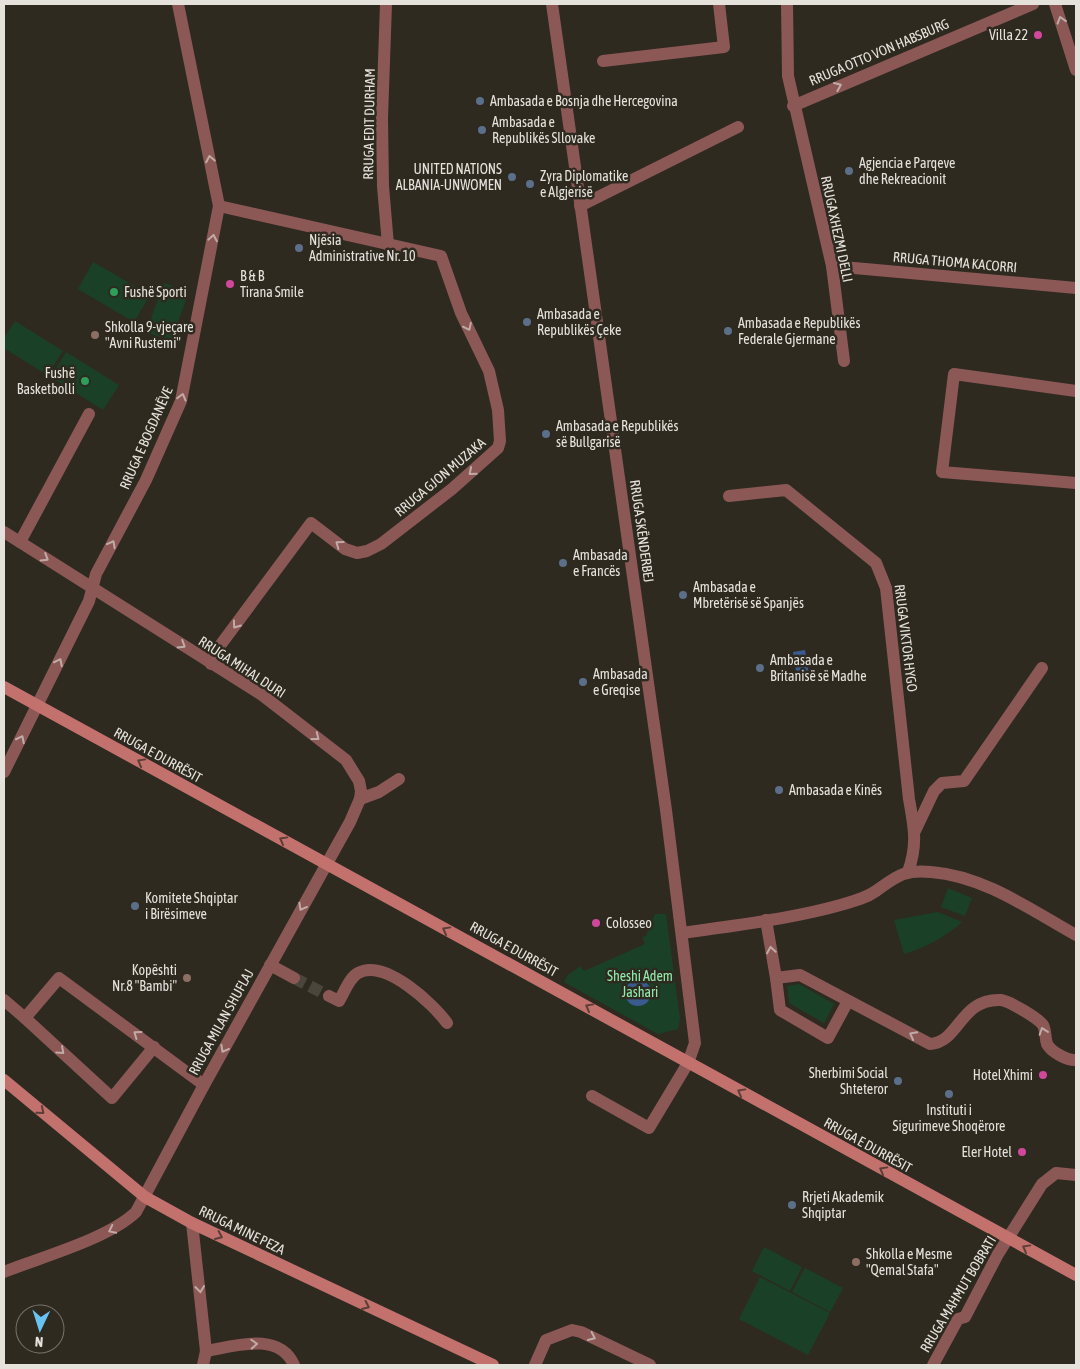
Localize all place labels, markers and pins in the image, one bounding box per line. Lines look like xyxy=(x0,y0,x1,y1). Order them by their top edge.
place label: Villa 22 xyxy=(989,27,1028,43)
marker: Villa 22 xyxy=(1032,29,1044,41)
place label: Ambasada e Bosnja dhe Hercegovina xyxy=(490,93,678,109)
marker: Ambasada e Bosnja dhe Hercegovina xyxy=(474,95,486,107)
place label: Ambasada e Republikës Sllovake xyxy=(492,114,595,146)
marker: Ambasada e Republikës Sllovake xyxy=(476,124,488,136)
place label: Agjencia e Parqeve dhe Rekreacionit xyxy=(859,155,955,187)
place label: UNITED NATIONS ALBANIA-UNWOMEN xyxy=(396,161,502,193)
marker: Agjencia e Parqeve dhe Rekreacionit xyxy=(843,165,855,177)
place label: Zyra Diplomatike e Algjerisë xyxy=(540,168,628,200)
marker: UNITED NATIONS ALBANIA-UNWOMEN xyxy=(506,171,518,183)
marker: Zyra Diplomatike e Algjerisë xyxy=(524,178,536,190)
place label: Njësia Administrative Nr. 10 xyxy=(309,232,416,264)
marker: Njësia Administrative Nr. 10 xyxy=(293,242,305,254)
place label: B & B Tirana Smile xyxy=(240,268,304,300)
marker: B & B Tirana Smile xyxy=(224,278,236,290)
place label: Fushë Sporti xyxy=(124,284,187,300)
marker: Fushë Sporti xyxy=(108,286,120,298)
place label: Ambasada e Republikës Çeke xyxy=(537,306,621,338)
place label: Ambasada e Republikës Federale Gjermane xyxy=(738,315,860,347)
marker: Ambasada e Republikës Çeke xyxy=(521,316,533,328)
place label: Shkolla 9-vjeçare "Avni Rustemi" xyxy=(105,319,194,351)
marker: Ambasada e Republikës Federale Gjermane xyxy=(722,325,734,337)
marker: Shkolla 9-vjeçare "Avni Rustemi" xyxy=(89,329,101,341)
place label: Fushë Basketbolli xyxy=(17,365,75,397)
marker: Fushë Basketbolli xyxy=(79,375,91,387)
place label: Ambasada e Republikës së Bullgarisë xyxy=(556,418,678,450)
marker: Ambasada e Republikës së Bullgarisë xyxy=(540,428,552,440)
place label: Ambasada e Francës xyxy=(573,547,628,579)
marker: Ambasada e Francës xyxy=(557,557,569,569)
place label: Ambasada e Mbretërisë së Spanjës xyxy=(693,579,804,611)
marker: Ambasada e Mbretërisë së Spanjës xyxy=(677,589,689,601)
place label: Ambasada e Britanisë së Madhe xyxy=(770,652,867,684)
marker: Ambasada e Britanisë së Madhe xyxy=(754,662,766,674)
place label: Ambasada e Greqise xyxy=(593,666,648,698)
marker: Ambasada e Greqise xyxy=(577,676,589,688)
place label: Ambasada e Kinës xyxy=(789,782,882,798)
marker: Ambasada e Kinës xyxy=(773,784,785,796)
place label: Komitete Shqiptar i Birësimeve xyxy=(145,890,239,922)
marker: Komitete Shqiptar i Birësimeve xyxy=(129,900,141,912)
place label: Colosseo xyxy=(606,915,652,931)
marker: Colosseo xyxy=(590,917,602,929)
place label: Kopështi Nr.8 "Bambi" xyxy=(112,962,177,994)
marker: Kopështi Nr.8 "Bambi" xyxy=(181,972,193,984)
place label: Sherbimi Social Shteteror xyxy=(809,1065,889,1097)
place label: Hotel Xhimi xyxy=(973,1067,1033,1083)
marker: Hotel Xhimi xyxy=(1037,1069,1049,1081)
marker: Sherbimi Social Shteteror xyxy=(892,1075,904,1087)
marker: Instituti i Sigurimeve Shoqërore xyxy=(943,1088,955,1100)
place label: Instituti i Sigurimeve Shoqërore xyxy=(893,1102,1005,1134)
place label: Eler Hotel xyxy=(961,1144,1012,1160)
marker: Eler Hotel xyxy=(1016,1146,1028,1158)
place label: Rrjeti Akademik Shqiptar xyxy=(802,1189,884,1221)
marker: Rrjeti Akademik Shqiptar xyxy=(786,1199,798,1211)
place label: Shkolla e Mesme "Qemal Stafa" xyxy=(866,1246,952,1278)
marker: Shkolla e Mesme "Qemal Stafa" xyxy=(850,1256,862,1268)

